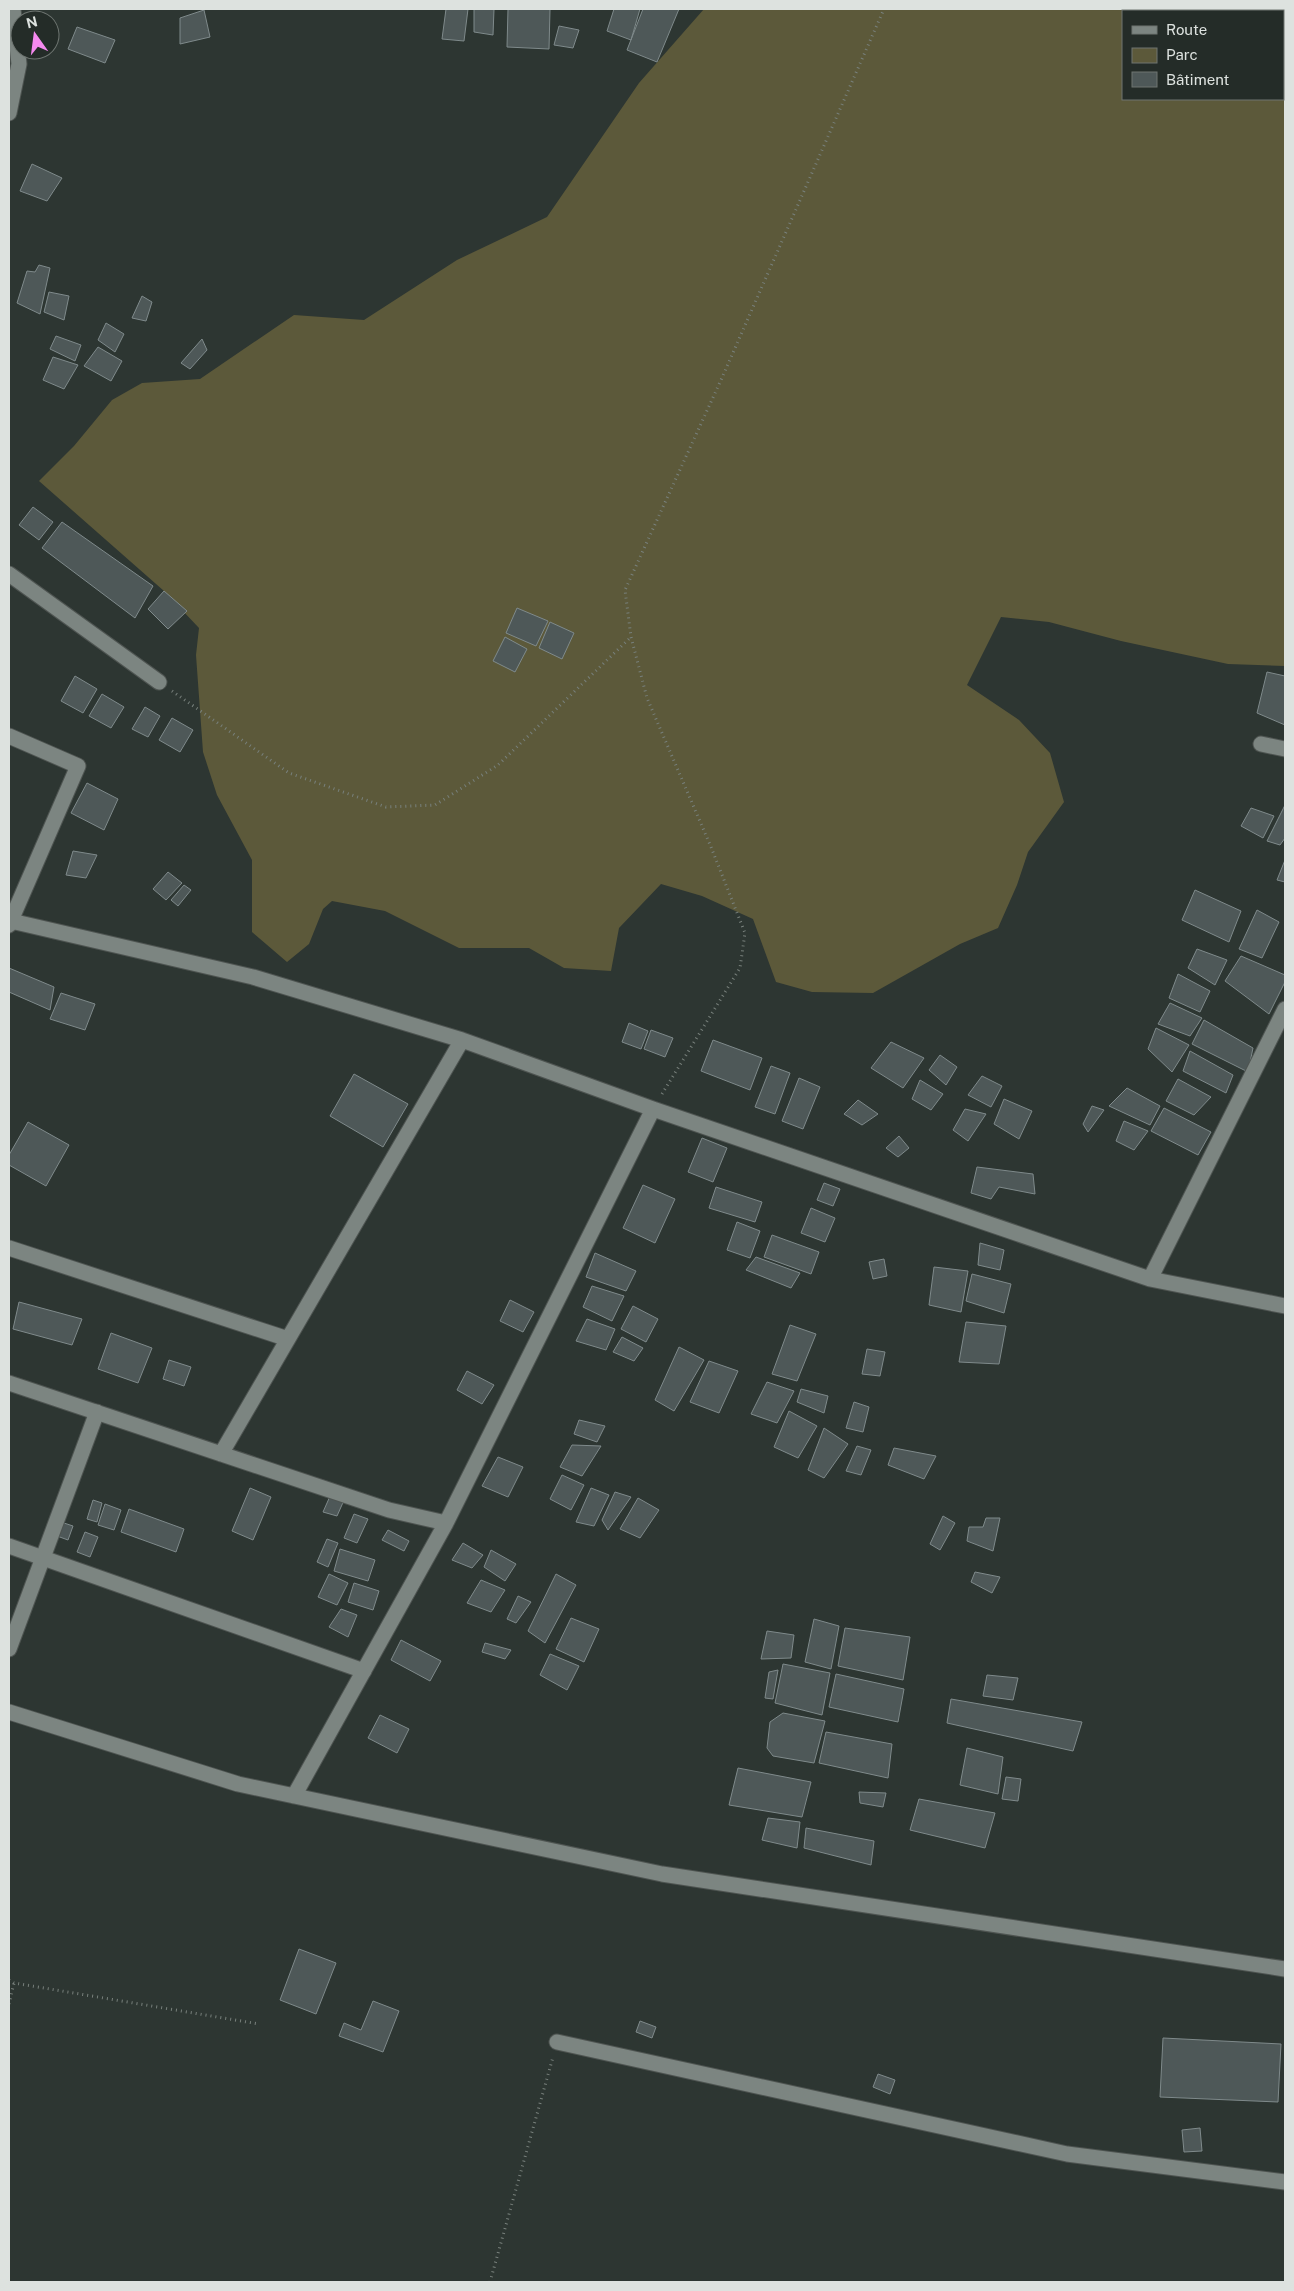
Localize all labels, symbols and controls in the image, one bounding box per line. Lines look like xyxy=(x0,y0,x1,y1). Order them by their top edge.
north arrow xyxy=(10,10,60,60)
legend xyxy=(1122,10,1284,100)
text: N xyxy=(25,13,39,31)
text: Route xyxy=(1166,21,1207,38)
text: Parc xyxy=(1166,46,1198,63)
text: Bâtiment xyxy=(1166,71,1229,88)

